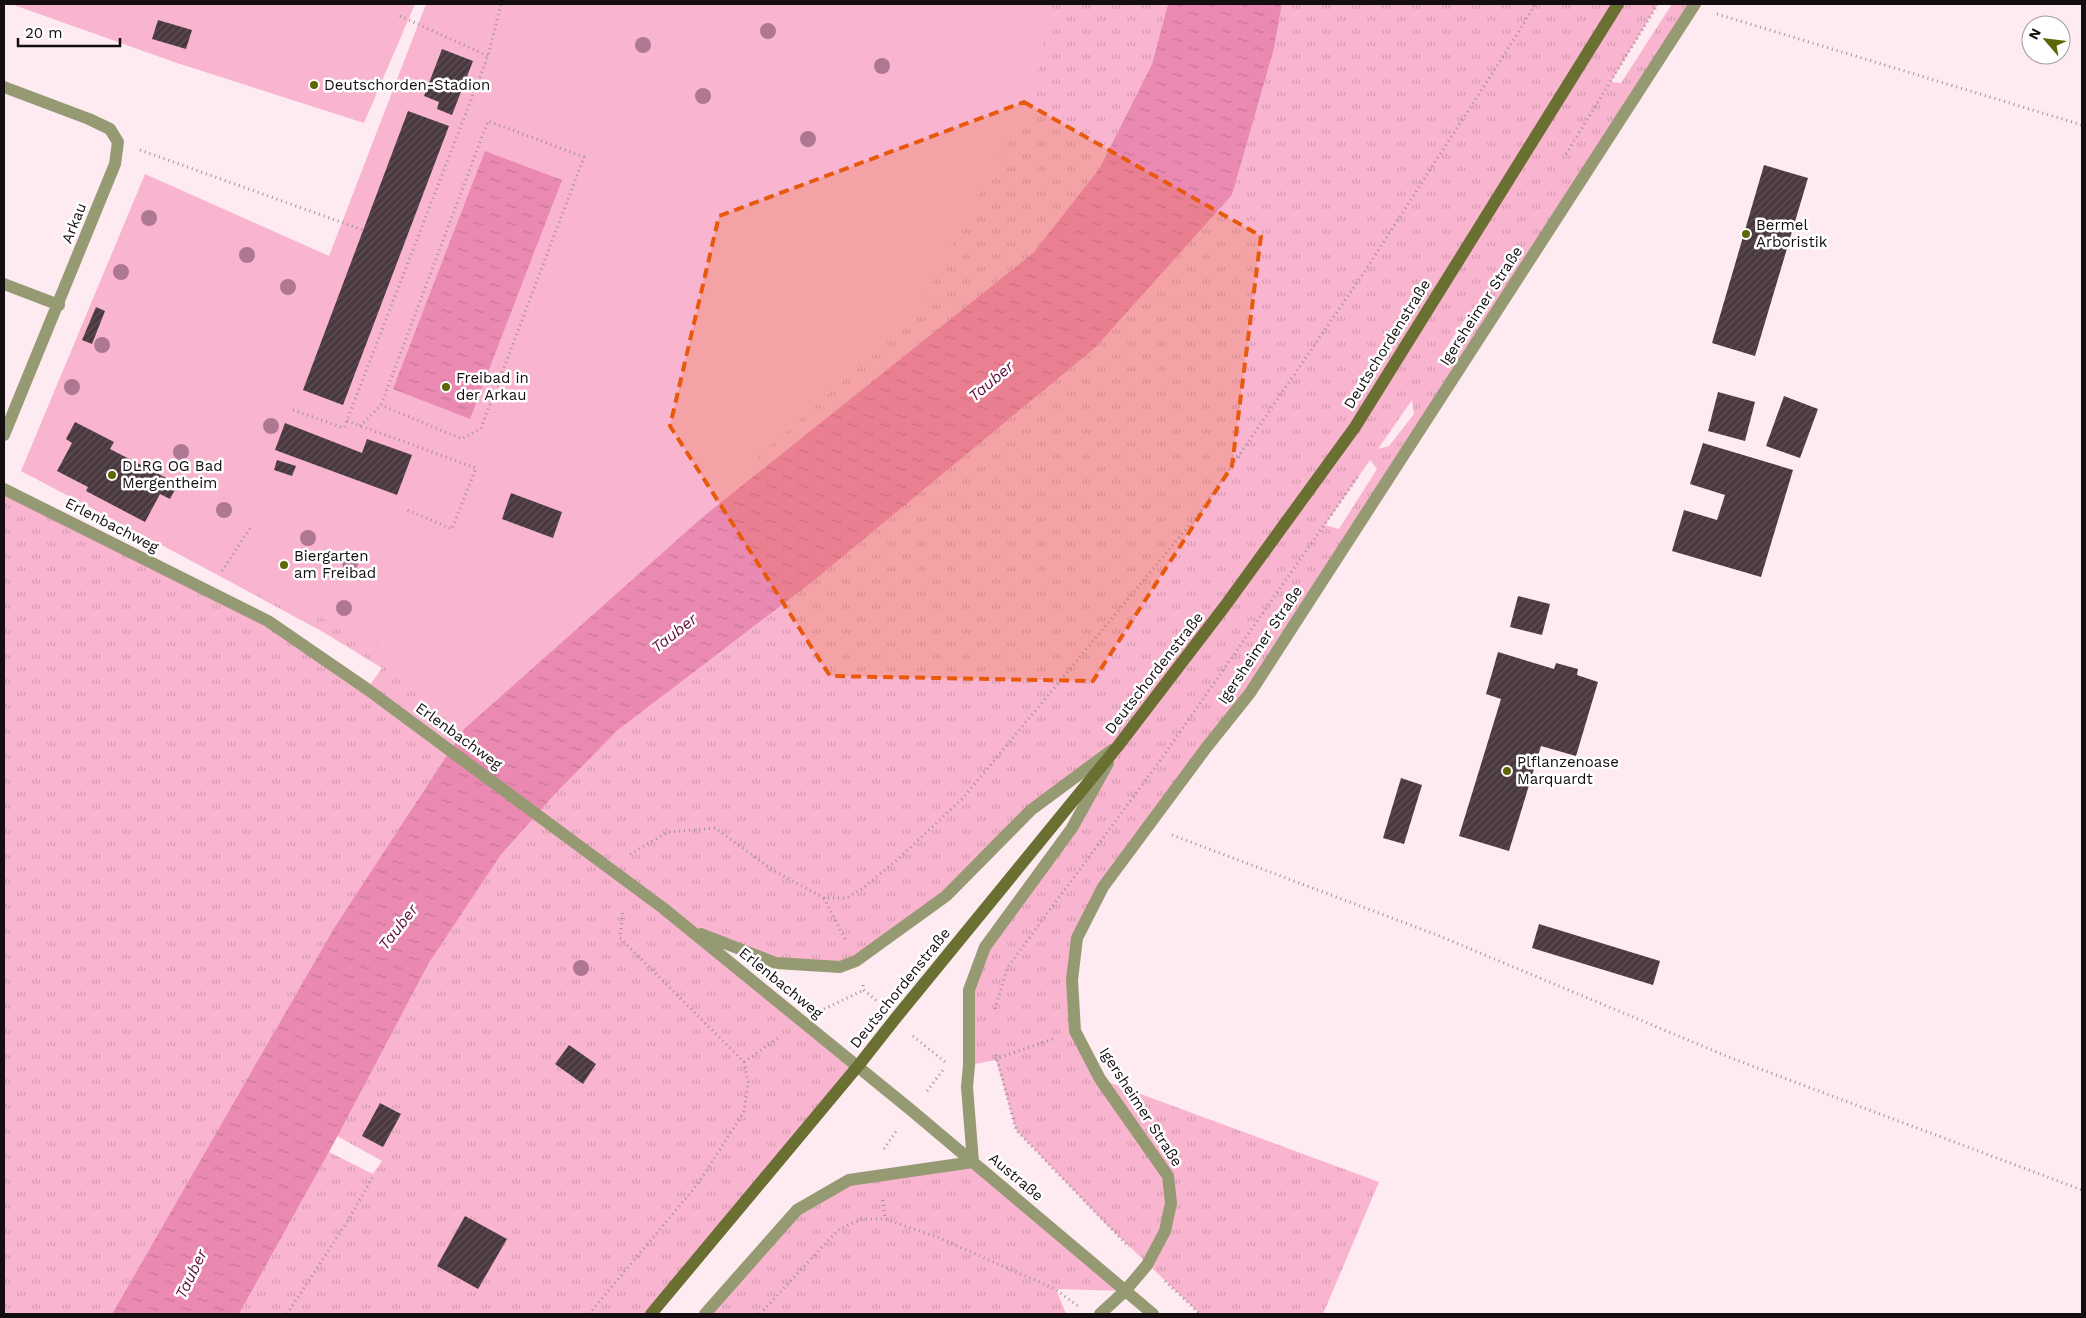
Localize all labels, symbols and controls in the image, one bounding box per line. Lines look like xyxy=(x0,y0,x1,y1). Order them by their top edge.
scale bar xyxy=(18,15,120,47)
north arrow xyxy=(2021,15,2071,65)
text: 20 m xyxy=(25,24,63,42)
text: N xyxy=(2025,26,2044,42)
place label: Deutschorden-Stadion xyxy=(324,76,490,94)
marker: Deutschorden-Stadion xyxy=(308,79,320,91)
street label: Arkau xyxy=(58,200,90,246)
place label: Bermel Arboristik xyxy=(1756,216,1828,251)
marker: Bermel Arboristik xyxy=(1740,228,1752,240)
street label: Igersheimer Straße xyxy=(1436,243,1526,369)
street label: Deutschordenstraße xyxy=(1340,276,1434,412)
water label: Tauber xyxy=(965,356,1018,405)
place label: Freibad in der Arkau xyxy=(456,369,529,404)
marker: Freibad in der Arkau xyxy=(440,381,452,393)
place label: DLRG OG Bad Mergentheim xyxy=(122,457,223,492)
marker: DLRG OG Bad Mergentheim xyxy=(106,469,118,481)
street label: Erlenbachweg xyxy=(62,494,162,556)
place label: Biergarten am Freibad xyxy=(294,547,376,582)
marker: Biergarten am Freibad xyxy=(278,559,290,571)
street label: Igersheimer Straße xyxy=(1214,583,1306,707)
water label: Tauber xyxy=(647,609,701,657)
street label: Deutschordenstraße xyxy=(1101,609,1207,737)
street label: Erlenbachweg xyxy=(412,699,506,773)
place label: Plflanzenoase Marquardt xyxy=(1517,753,1619,788)
marker: Plflanzenoase Marquardt xyxy=(1501,765,1513,777)
water label: Tauber xyxy=(374,900,422,954)
street label: Deutschordenstraße xyxy=(846,924,954,1052)
street label: Erlenbachweg xyxy=(735,944,827,1022)
street label: Igersheimer Straße xyxy=(1096,1044,1186,1170)
street label: Austraße xyxy=(985,1149,1047,1205)
water label: Tauber xyxy=(171,1245,211,1302)

